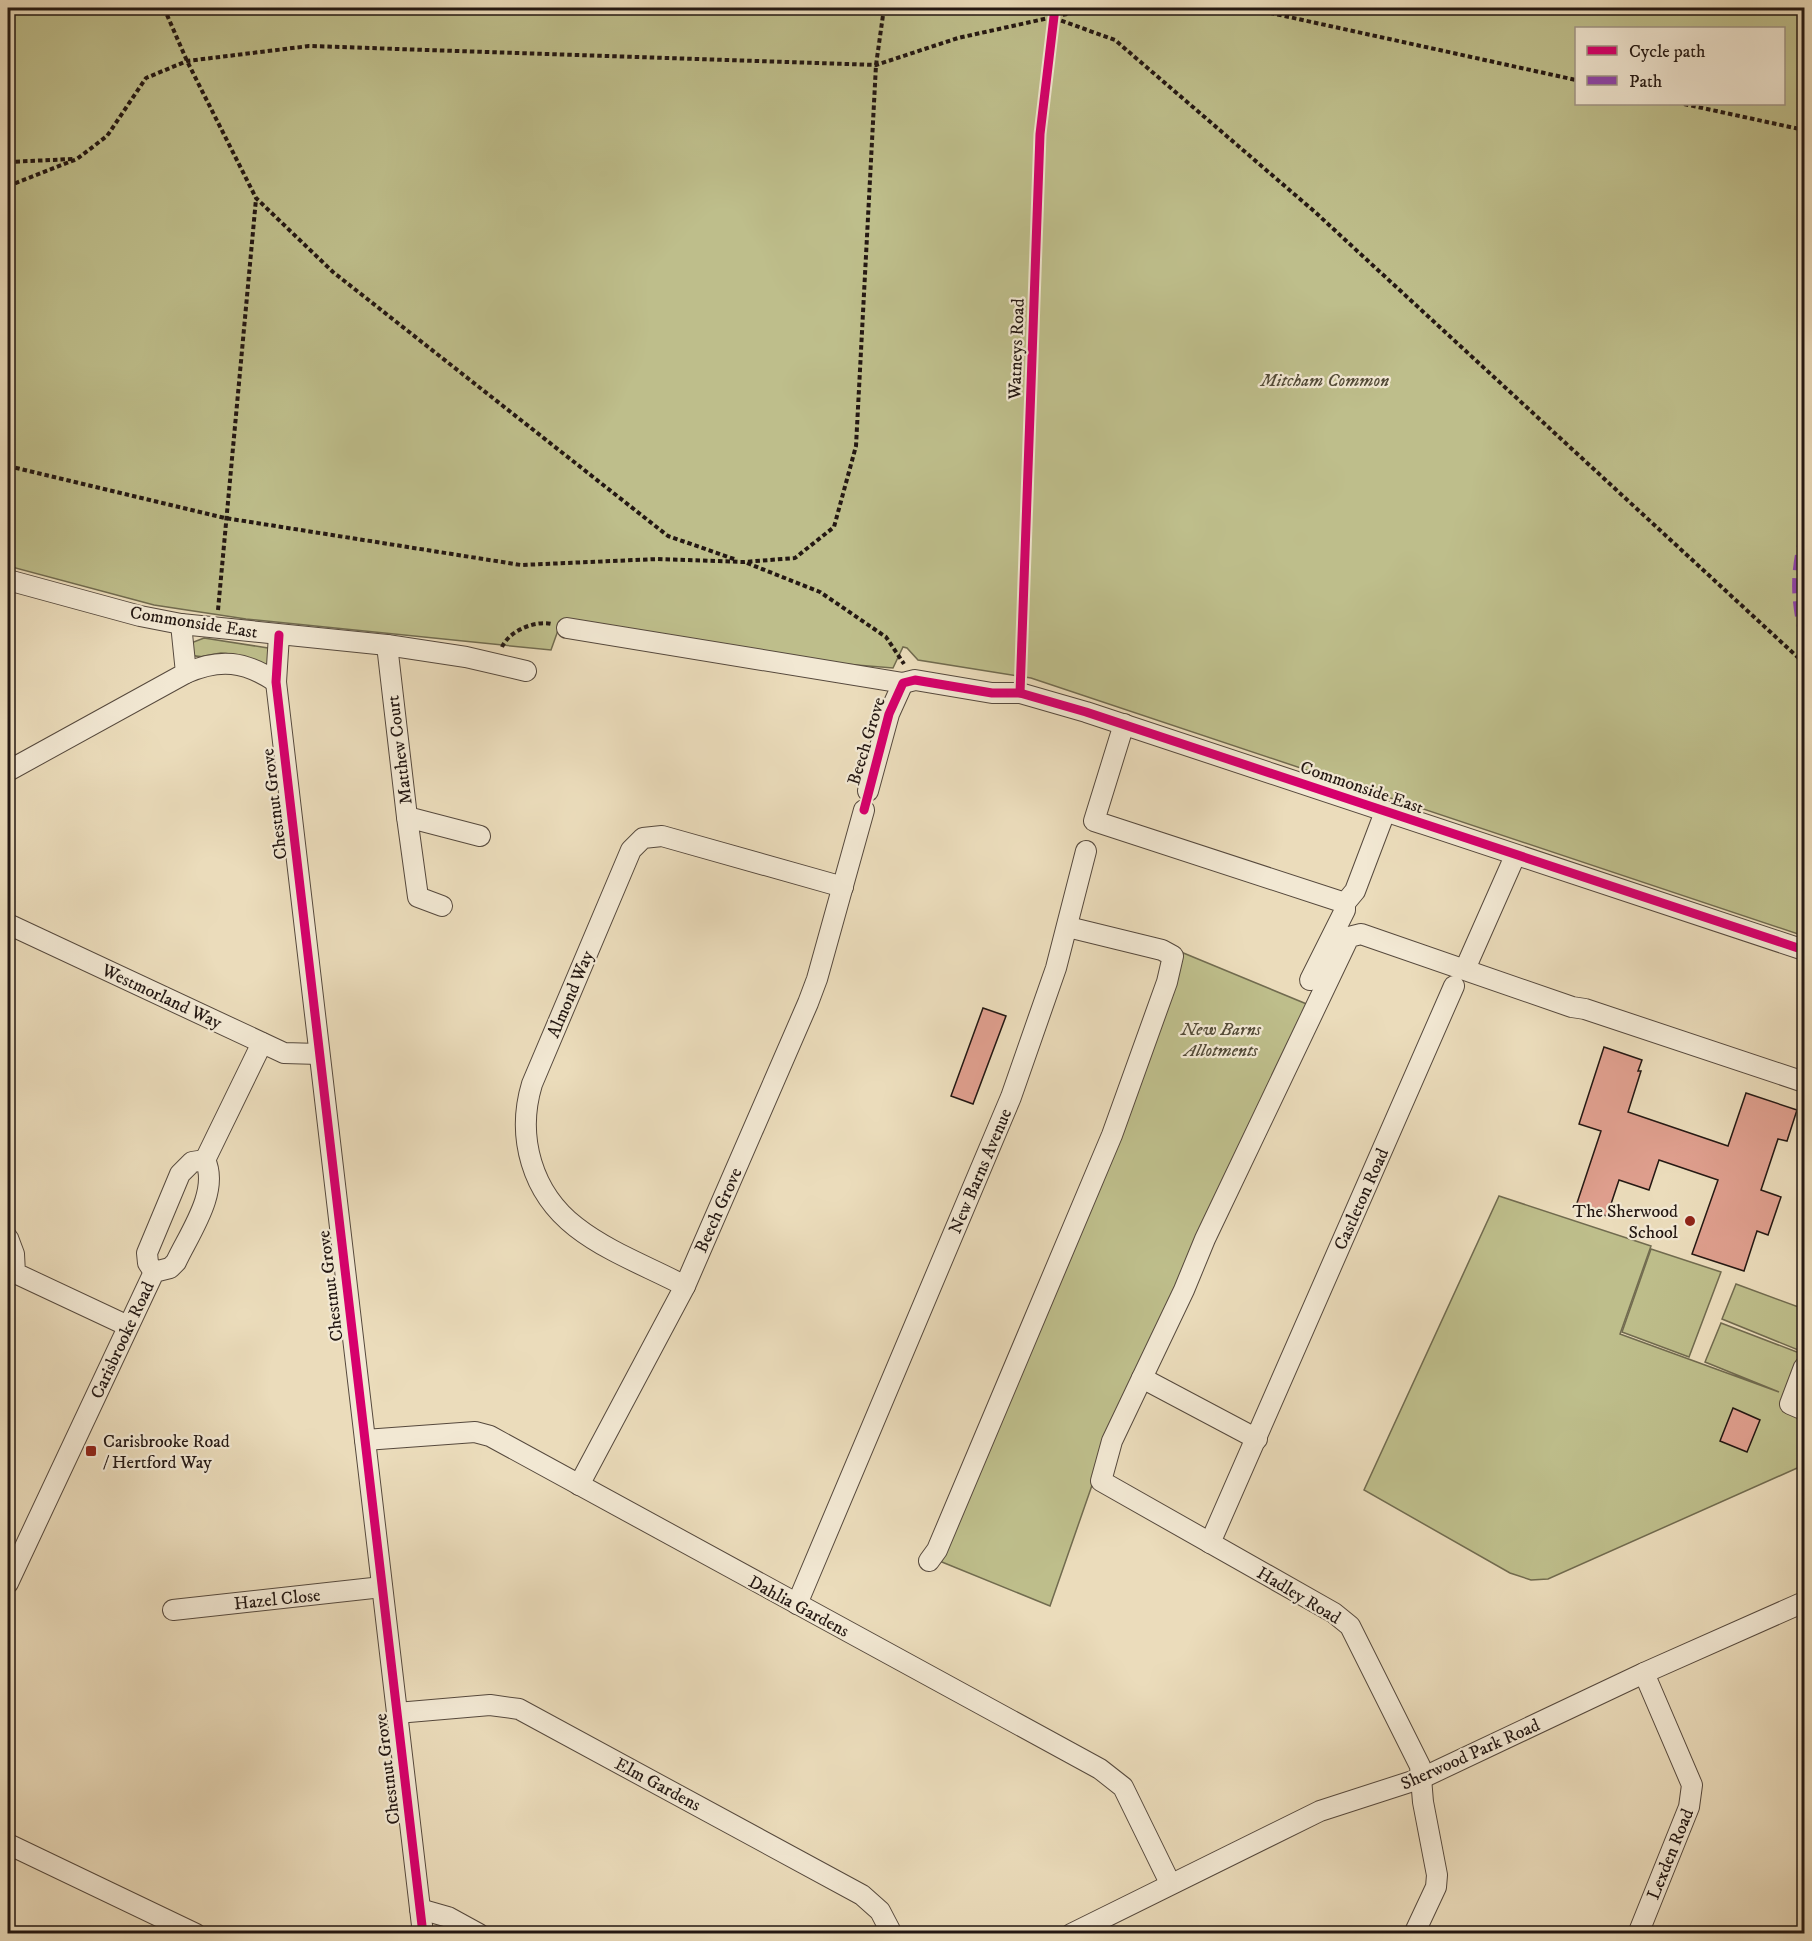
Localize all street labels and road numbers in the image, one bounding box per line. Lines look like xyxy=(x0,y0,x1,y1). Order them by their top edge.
street label: Watneys Road xyxy=(1004,298,1030,401)
street label: Commonside East xyxy=(128,602,259,644)
street label: Matthew Court xyxy=(382,694,418,806)
street label: Beech Grove xyxy=(843,695,891,788)
street label: Chestnut Grove xyxy=(257,747,293,861)
street label: Commonside East xyxy=(1297,757,1426,819)
street label: Almond Way xyxy=(543,947,599,1041)
street label: Westmorland Way xyxy=(97,959,226,1035)
street label: New Barns Avenue xyxy=(945,1105,1017,1237)
street label: Castleton Road xyxy=(1330,1145,1394,1254)
street label: Beech Grove xyxy=(690,1164,747,1256)
street label: Chestnut Grove xyxy=(313,1229,349,1343)
street label: Carisbrooke Road xyxy=(86,1278,160,1403)
street label: Hadley Road xyxy=(1252,1562,1345,1630)
street label: Dahlia Gardens xyxy=(744,1571,853,1643)
street label: Hazel Close xyxy=(233,1585,321,1615)
street label: Chestnut Grove xyxy=(370,1712,406,1826)
street label: Sherwood Park Road xyxy=(1398,1714,1543,1795)
street label: Elm Gardens xyxy=(611,1753,704,1817)
street label: Lexden Road xyxy=(1643,1806,1699,1903)

